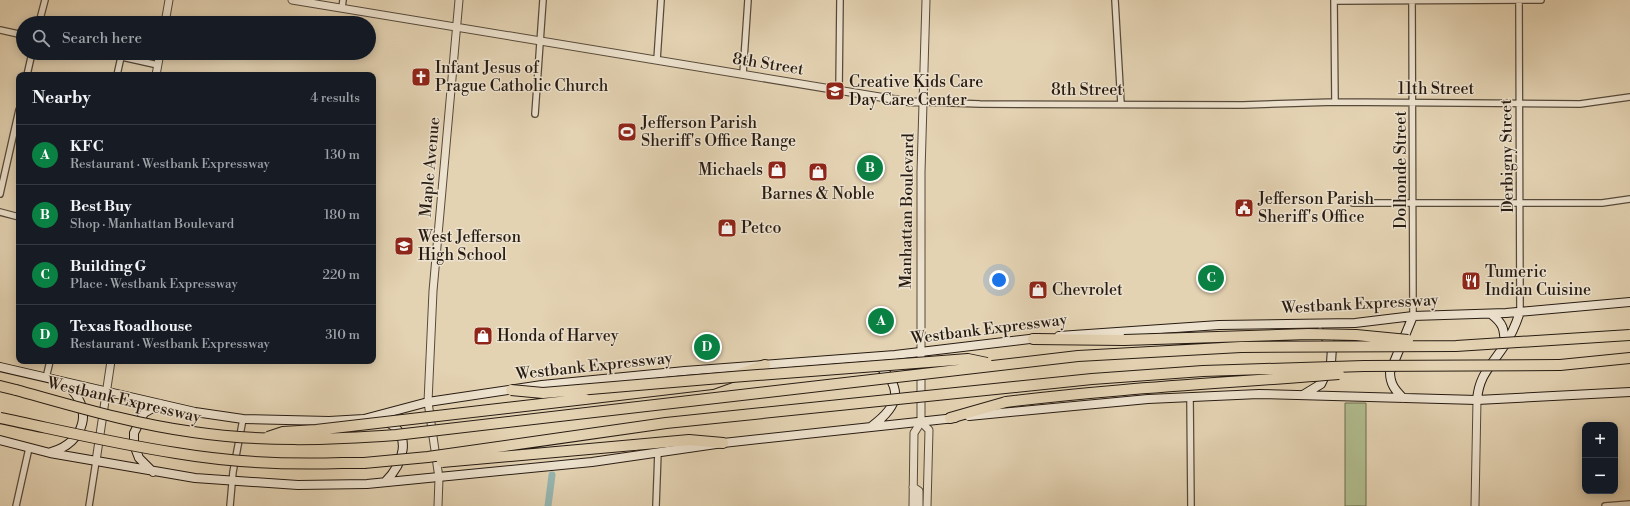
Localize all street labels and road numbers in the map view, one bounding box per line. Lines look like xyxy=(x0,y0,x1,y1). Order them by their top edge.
street label: 8th Street xyxy=(731,48,805,80)
street label: 11th Street xyxy=(1398,79,1475,99)
street label: 8th Street xyxy=(1051,80,1123,100)
street label: Derbigny Street xyxy=(1496,99,1518,213)
street label: Dolhonde Street xyxy=(1391,111,1411,229)
street label: Maple Avenue xyxy=(416,116,444,218)
street label: Manhattan Boulevard xyxy=(896,133,918,289)
street label: Westbank Expressway xyxy=(1280,290,1439,318)
street label: Westbank Expressway xyxy=(909,309,1069,349)
street label: Westbank Expressway xyxy=(514,348,674,384)
street label: Westbank Expressway xyxy=(44,372,203,427)

